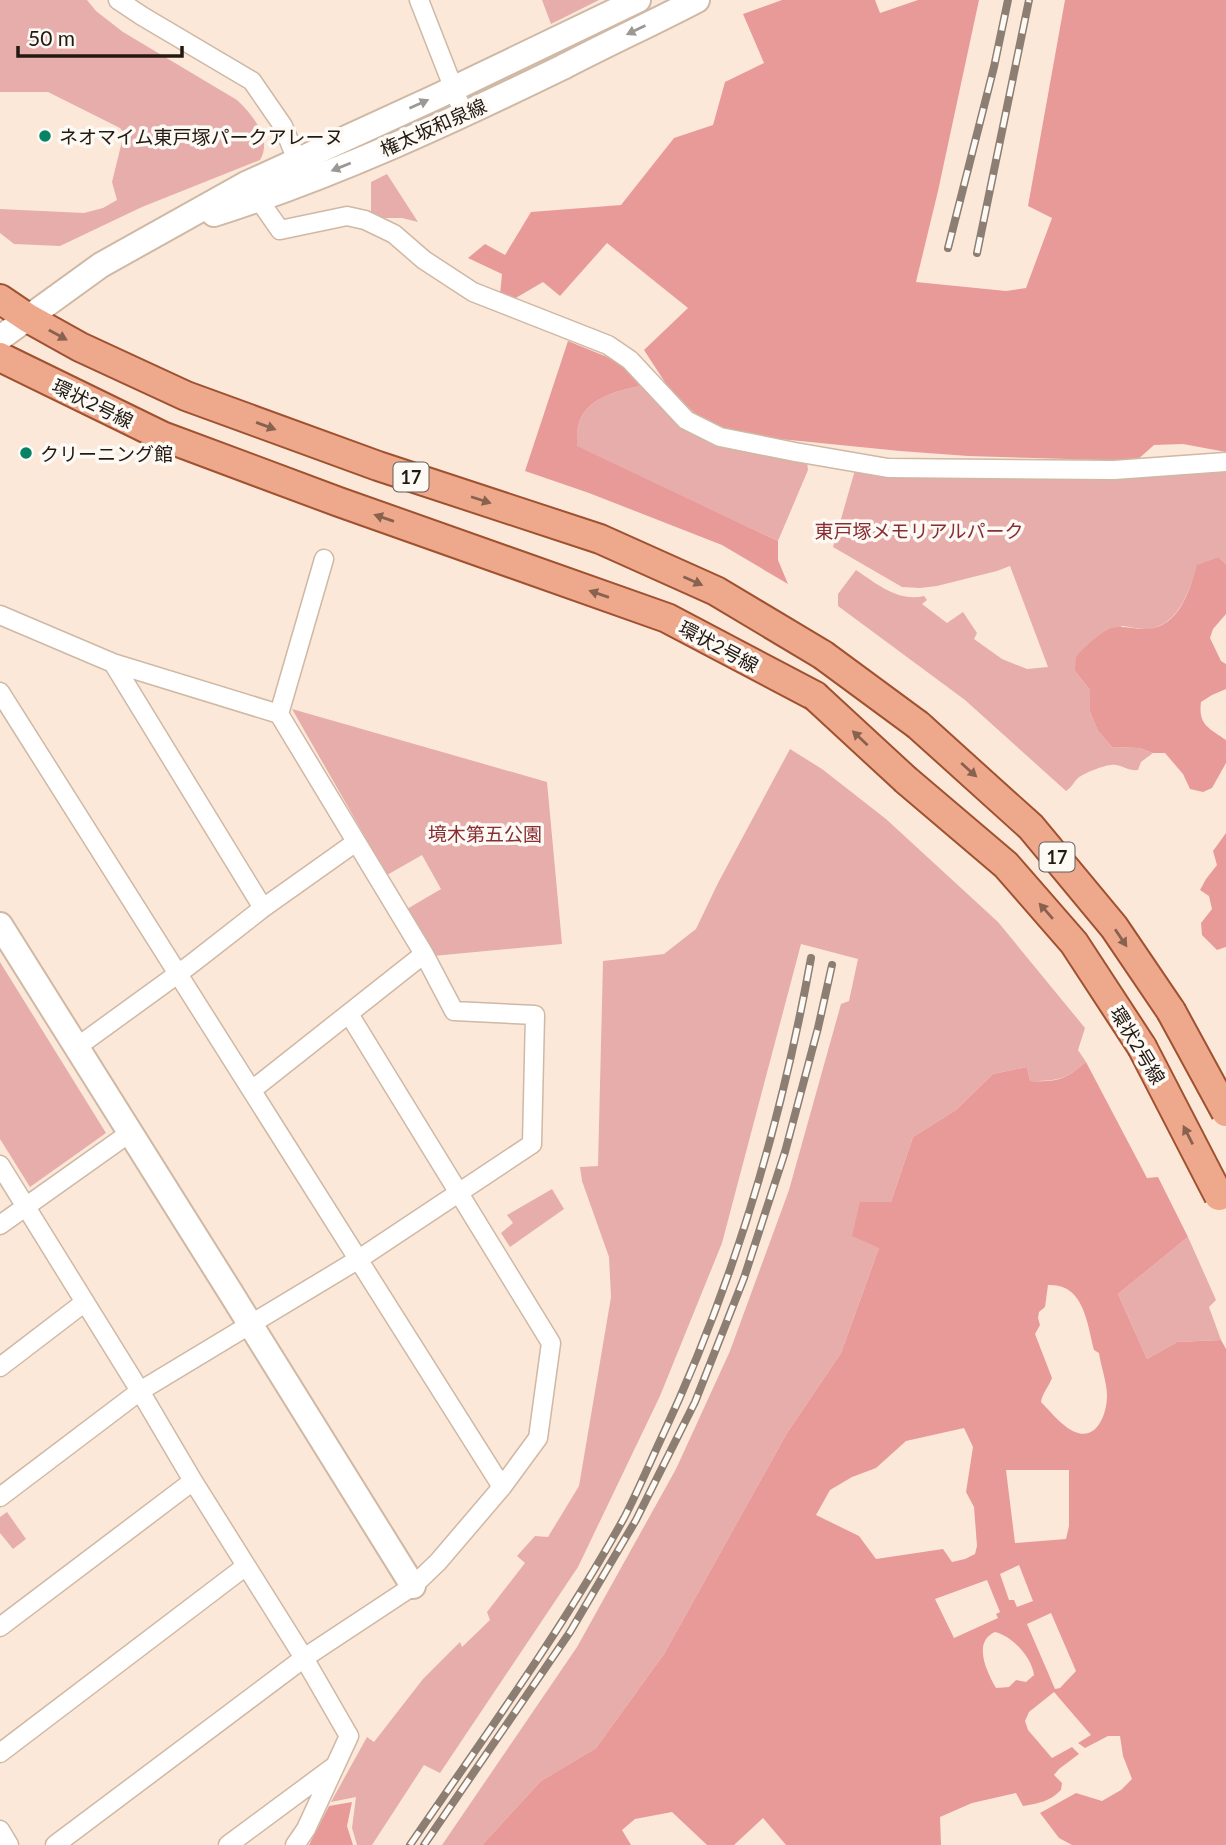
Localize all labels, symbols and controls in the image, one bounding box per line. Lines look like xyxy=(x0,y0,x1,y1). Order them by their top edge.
scale bar xyxy=(18,14,182,58)
text: 50 m xyxy=(28,25,75,50)
one-way arrow xyxy=(626,25,646,36)
street label: 権太坂和泉線 xyxy=(376,93,490,161)
one-way arrow xyxy=(409,98,429,110)
place label: ネオマイム東戸塚パークアレーヌ xyxy=(59,125,344,148)
marker: ネオマイム東戸塚パークアレーヌ xyxy=(37,128,53,144)
one-way arrow xyxy=(330,162,351,173)
one-way arrow xyxy=(48,329,68,341)
street label: 環状2号線 xyxy=(49,374,137,432)
one-way arrow xyxy=(256,421,277,432)
place label: クリーニング館 xyxy=(40,442,173,465)
marker: クリーニング館 xyxy=(18,445,34,461)
road number: 17 xyxy=(394,462,428,491)
one-way arrow xyxy=(471,495,492,506)
one-way arrow xyxy=(374,512,395,523)
park label: 東戸塚メモリアルパーク xyxy=(815,519,1023,542)
one-way arrow xyxy=(683,576,704,587)
one-way arrow xyxy=(588,588,609,599)
street label: 環状2号線 xyxy=(675,615,763,677)
one-way arrow xyxy=(851,730,869,746)
one-way arrow xyxy=(960,762,977,778)
park label: 境木第五公園 xyxy=(428,822,542,845)
road number: 17 xyxy=(1040,842,1074,872)
one-way arrow xyxy=(1038,902,1054,920)
one-way arrow xyxy=(1115,928,1128,948)
street label: 環状2号線 xyxy=(1106,1002,1170,1088)
one-way arrow xyxy=(1182,1125,1194,1145)

